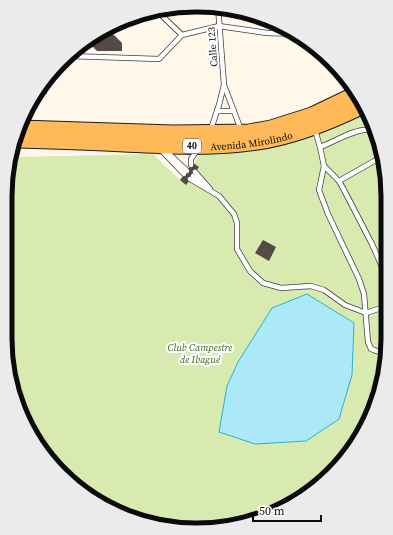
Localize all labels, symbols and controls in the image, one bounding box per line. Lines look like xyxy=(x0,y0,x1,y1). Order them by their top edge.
street label: Calle 123 xyxy=(205,27,220,67)
street label: Avenida Mirolindo xyxy=(210,128,295,153)
road number: 40 xyxy=(183,139,201,153)
park label: Club Campestre de Ibagué xyxy=(168,341,232,366)
scale bar xyxy=(253,497,321,523)
text: 50 m xyxy=(259,503,285,519)

